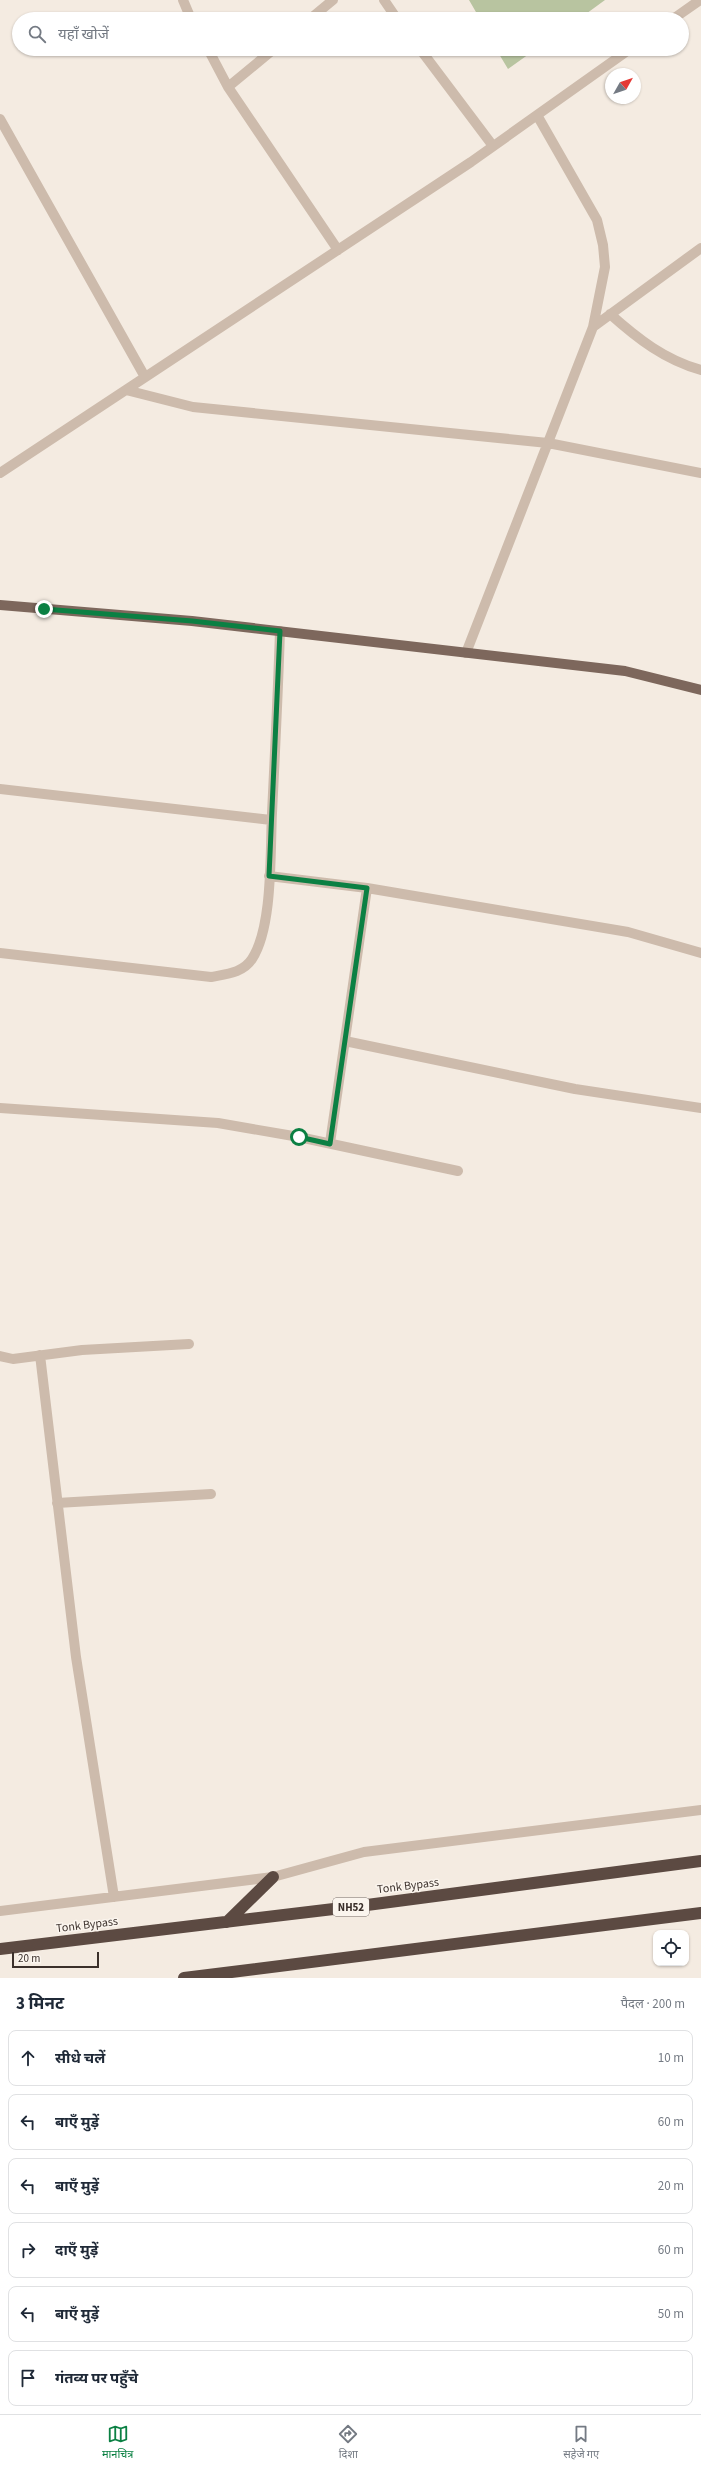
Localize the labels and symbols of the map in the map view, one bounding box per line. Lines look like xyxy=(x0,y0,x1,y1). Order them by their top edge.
north arrow xyxy=(605,68,641,104)
route end xyxy=(35,600,53,618)
route start xyxy=(290,1128,308,1146)
street label: Tonk Bypass xyxy=(376,1874,440,1898)
road number: NH52 xyxy=(333,1898,369,1916)
street label: Tonk Bypass xyxy=(55,1913,119,1937)
scale bar xyxy=(12,1950,99,1969)

